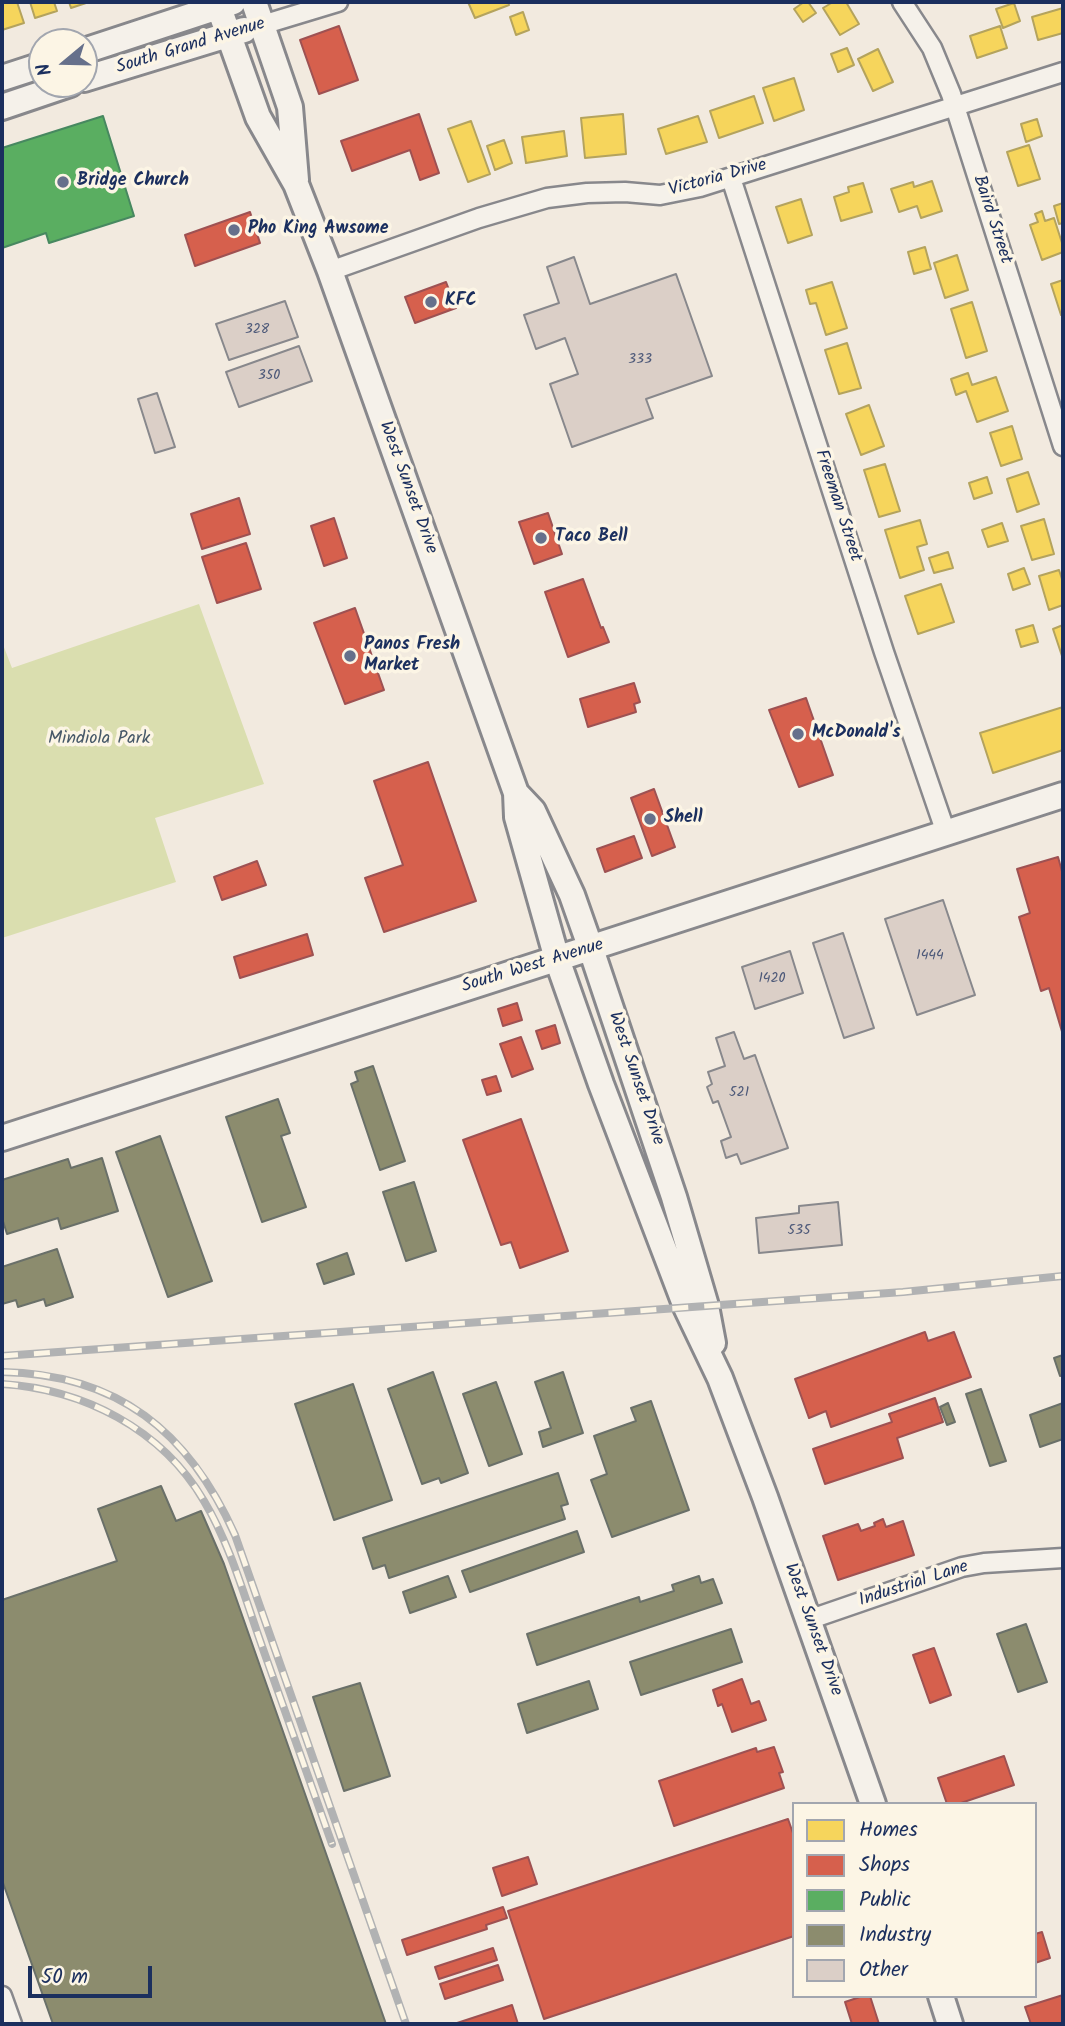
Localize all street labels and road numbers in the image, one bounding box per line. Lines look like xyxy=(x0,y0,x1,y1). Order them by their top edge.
street label: South Grand Avenue xyxy=(114,14,268,80)
street label: Victoria Drive xyxy=(667,156,769,202)
street label: Baird Street xyxy=(967,173,1015,267)
street label: West Sunset Drive xyxy=(373,419,441,557)
street label: Freeman Street xyxy=(809,447,865,565)
street label: South West Avenue xyxy=(459,935,607,999)
street label: West Sunset Drive xyxy=(602,1010,668,1148)
street label: Industrial Lane xyxy=(857,1557,971,1613)
street label: West Sunset Drive xyxy=(778,1561,846,1699)

